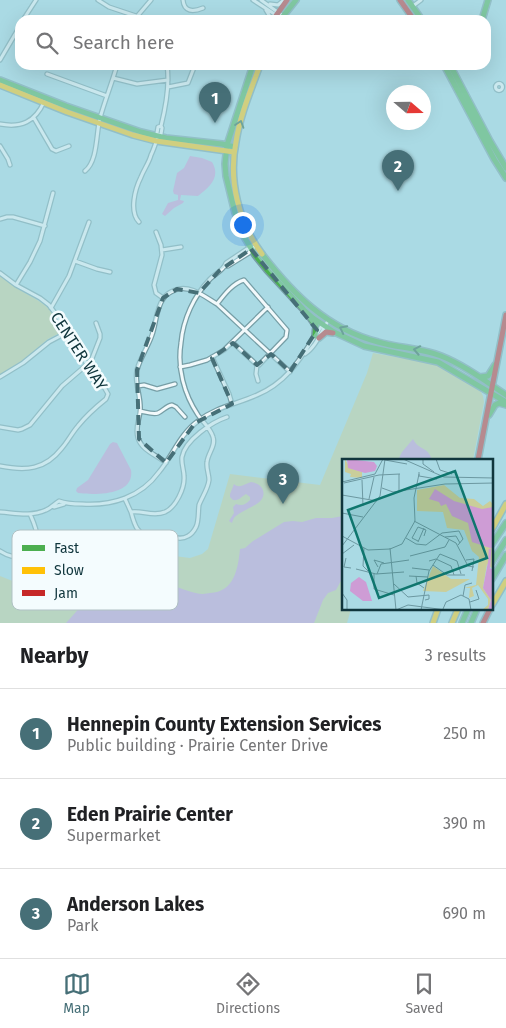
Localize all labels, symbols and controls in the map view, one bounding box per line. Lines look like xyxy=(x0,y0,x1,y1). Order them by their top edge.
search box xyxy=(15,15,491,70)
icon: search xyxy=(33,29,61,57)
text: Search here xyxy=(73,31,174,54)
pin: 1 xyxy=(199,82,231,123)
north arrow xyxy=(386,85,431,130)
one-way arrow xyxy=(235,121,245,129)
pin: 2 xyxy=(382,150,414,191)
your location xyxy=(230,212,256,238)
street label: CENTER WAY xyxy=(47,308,111,394)
one-way arrow xyxy=(339,325,348,335)
one-way arrow xyxy=(413,345,421,356)
inset map xyxy=(342,459,494,610)
pin: 3 xyxy=(267,463,299,504)
legend xyxy=(12,530,178,610)
text: Fast xyxy=(54,540,80,557)
text: Slow xyxy=(54,562,84,579)
text: Jam xyxy=(54,585,78,602)
text: Nearby xyxy=(20,643,88,669)
text: 3 results xyxy=(425,646,486,665)
text: Hennepin County Extension Services xyxy=(67,713,382,736)
text: 1 xyxy=(32,724,40,743)
text: 250 m xyxy=(443,724,486,743)
text: Public building · Prairie Center Drive xyxy=(67,736,328,755)
text: Eden Prairie Center xyxy=(67,803,233,826)
text: 2 xyxy=(32,814,40,833)
text: 390 m xyxy=(443,814,486,833)
text: Supermarket xyxy=(67,826,161,845)
text: Anderson Lakes xyxy=(67,893,204,916)
text: 3 xyxy=(32,904,40,923)
text: 690 m xyxy=(442,904,486,923)
text: Park xyxy=(67,916,99,935)
tab: Map xyxy=(63,970,91,1017)
tab: Directions xyxy=(216,970,280,1017)
tab: Saved xyxy=(405,970,443,1017)

